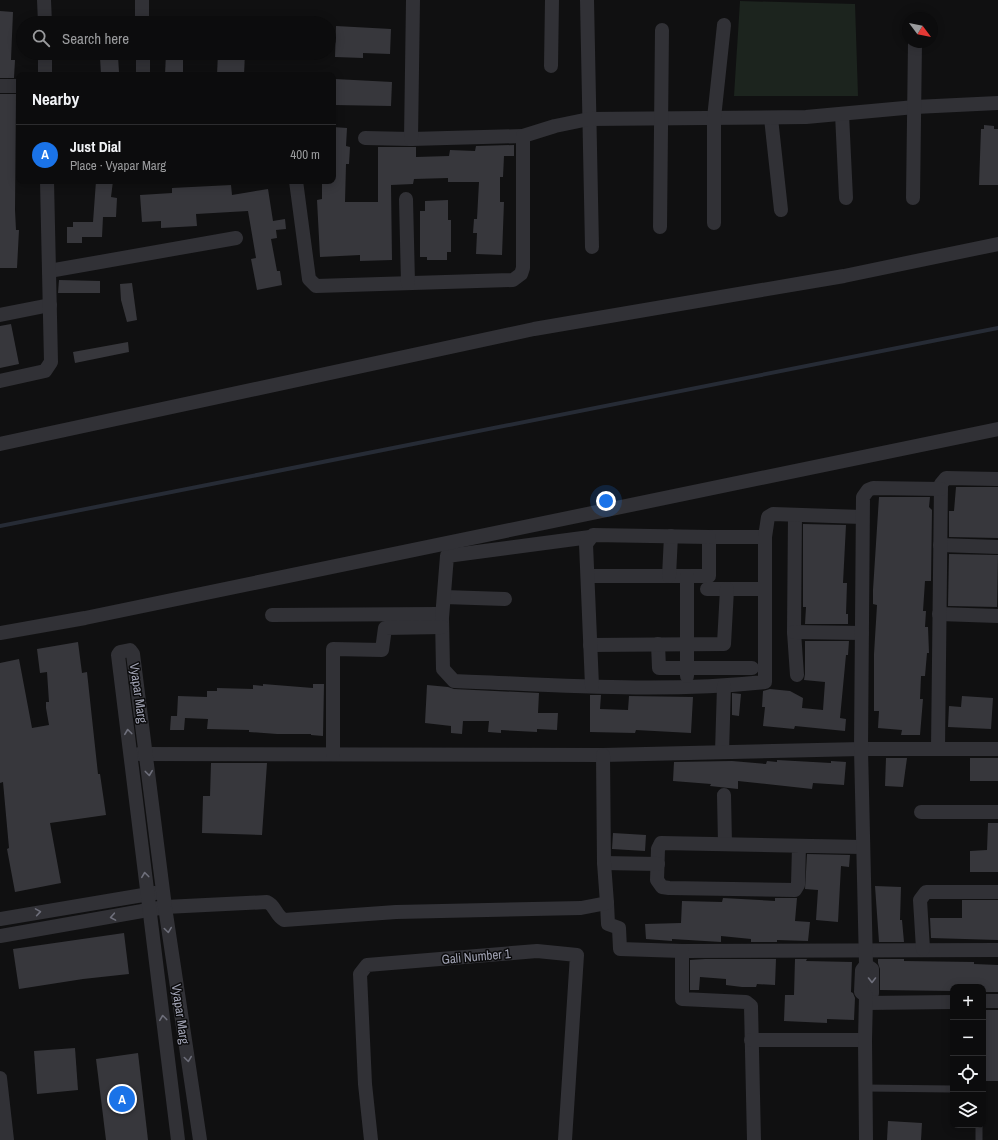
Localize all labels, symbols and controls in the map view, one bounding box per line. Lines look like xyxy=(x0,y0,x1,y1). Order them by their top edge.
north arrow xyxy=(902,12,938,48)
search box xyxy=(16,16,336,60)
icon: search xyxy=(30,27,52,49)
text: Search here xyxy=(62,28,129,49)
text: Nearby xyxy=(32,87,79,110)
text: Just Dial xyxy=(70,136,121,157)
text: A xyxy=(41,146,49,163)
text: 400 m xyxy=(290,146,320,163)
text: Place · Vyapar Marg xyxy=(70,157,166,174)
your location xyxy=(596,491,616,511)
street label: Vyapar Marg xyxy=(126,662,151,724)
one-way arrow xyxy=(124,729,133,735)
one-way arrow xyxy=(144,770,153,776)
one-way arrow xyxy=(141,872,150,878)
one-way arrow xyxy=(35,908,42,917)
one-way arrow xyxy=(110,912,116,921)
one-way arrow xyxy=(164,927,172,933)
street label: Gali Number 1 xyxy=(441,945,511,968)
one-way arrow xyxy=(868,977,876,983)
street label: Vyapar Marg xyxy=(168,983,193,1045)
map controls xyxy=(950,984,986,1128)
button: + xyxy=(950,984,986,1020)
one-way arrow xyxy=(159,1015,168,1021)
button: − xyxy=(950,1020,986,1056)
one-way arrow xyxy=(183,1055,192,1062)
button: locate xyxy=(950,1056,986,1092)
pin: A xyxy=(109,1084,135,1114)
button: layers xyxy=(950,1092,986,1128)

